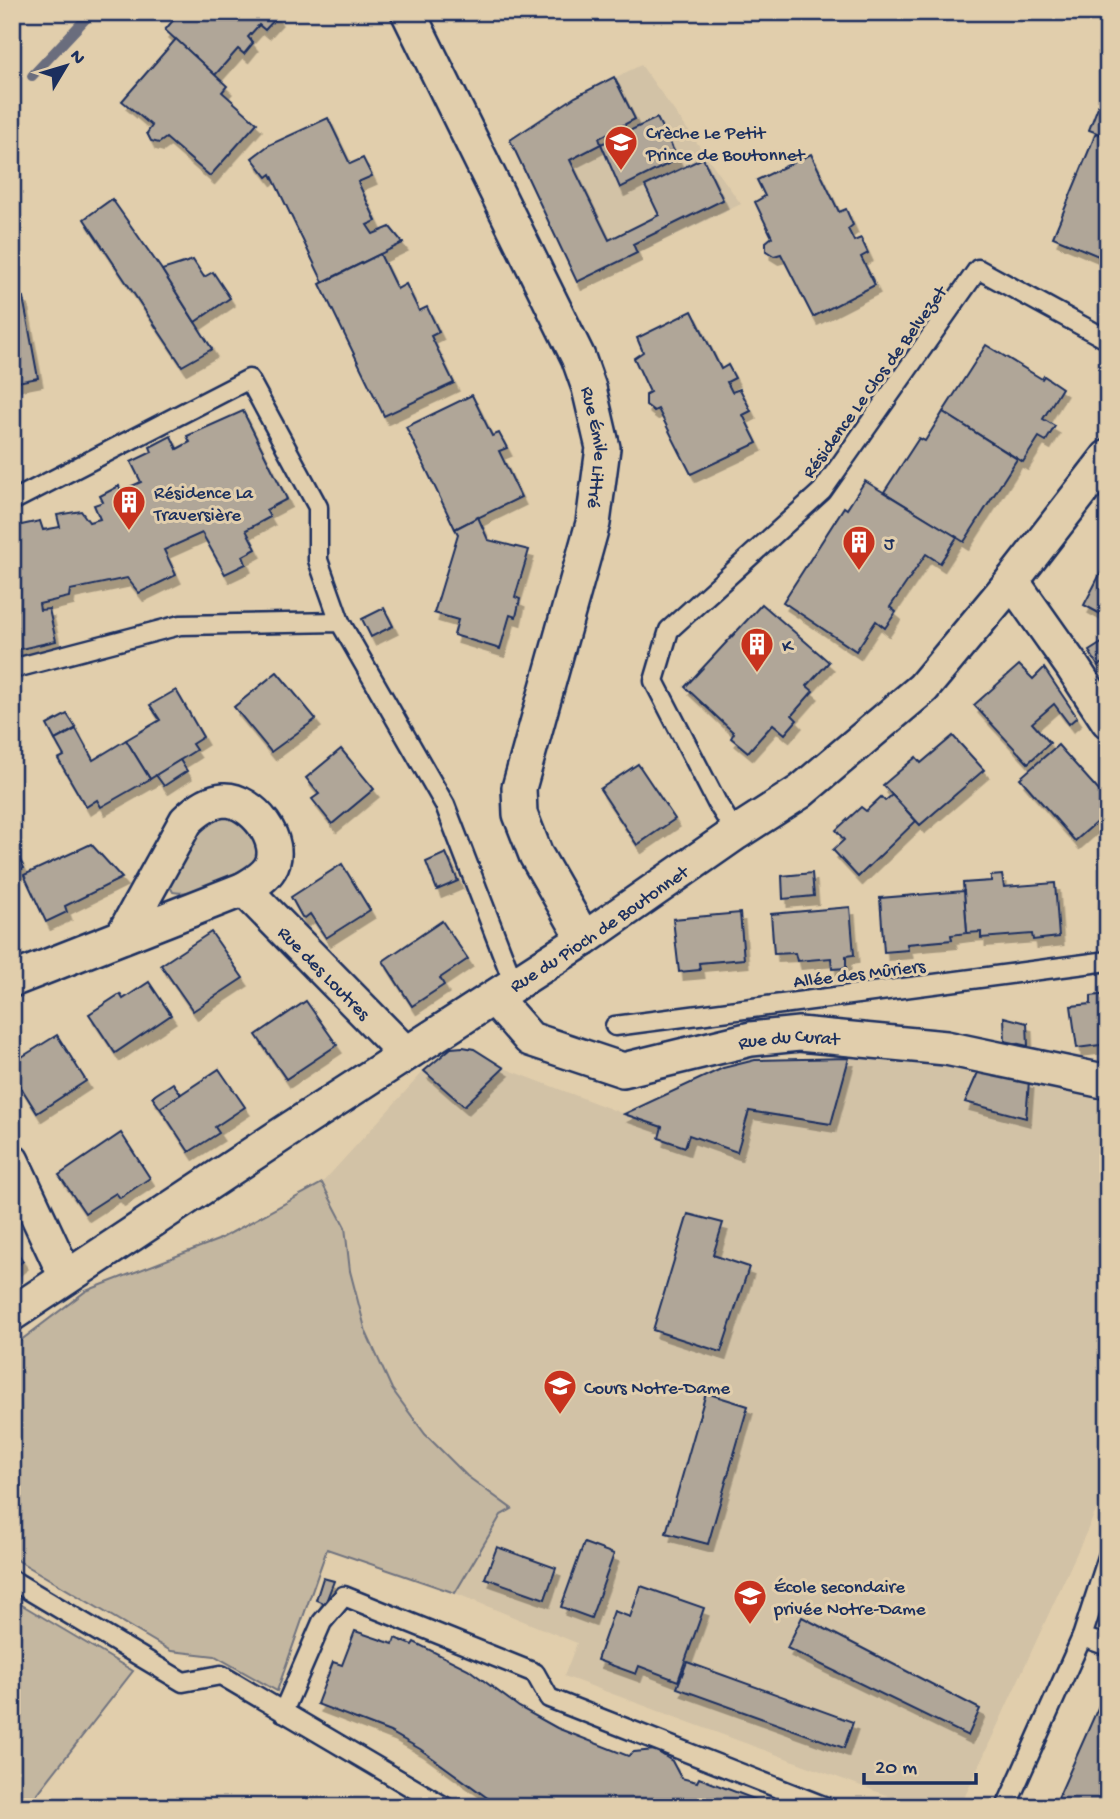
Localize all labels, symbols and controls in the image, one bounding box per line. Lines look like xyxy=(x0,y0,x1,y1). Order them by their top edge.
north arrow xyxy=(32,32,102,102)
text: N xyxy=(64,46,90,70)
school or university icon: Crèche Le Petit Prince de Boutonnet xyxy=(602,123,640,172)
place label: Crèche Le Petit Prince de Boutonnet xyxy=(645,123,807,168)
street label: Résidence Le Clos de Belvezet xyxy=(798,281,955,484)
street label: Rue Émile Littré xyxy=(574,385,611,510)
building icon: Résidence La Traversière xyxy=(110,483,148,532)
place label: Résidence La Traversière xyxy=(153,483,255,528)
building icon: J xyxy=(840,523,878,572)
place label: J xyxy=(884,534,895,557)
building icon: K xyxy=(738,625,776,674)
place label: K xyxy=(782,636,795,659)
street label: Rue du Pioch de Boutonnet xyxy=(506,861,696,999)
street label: Rue des Loutres xyxy=(272,922,375,1027)
street label: Allée des Mûriers xyxy=(792,956,928,995)
street label: Rue du Curat xyxy=(736,1026,842,1057)
school or university icon: Cours Notre-Dame xyxy=(541,1367,579,1416)
place label: Cours Notre-Dame xyxy=(584,1378,730,1401)
school or university icon: École secondaire privée Notre-Dame xyxy=(731,1577,769,1626)
place label: École secondaire privée Notre-Dame xyxy=(773,1577,926,1622)
scale bar xyxy=(864,1742,976,1786)
text: 20 m xyxy=(875,1757,917,1782)

